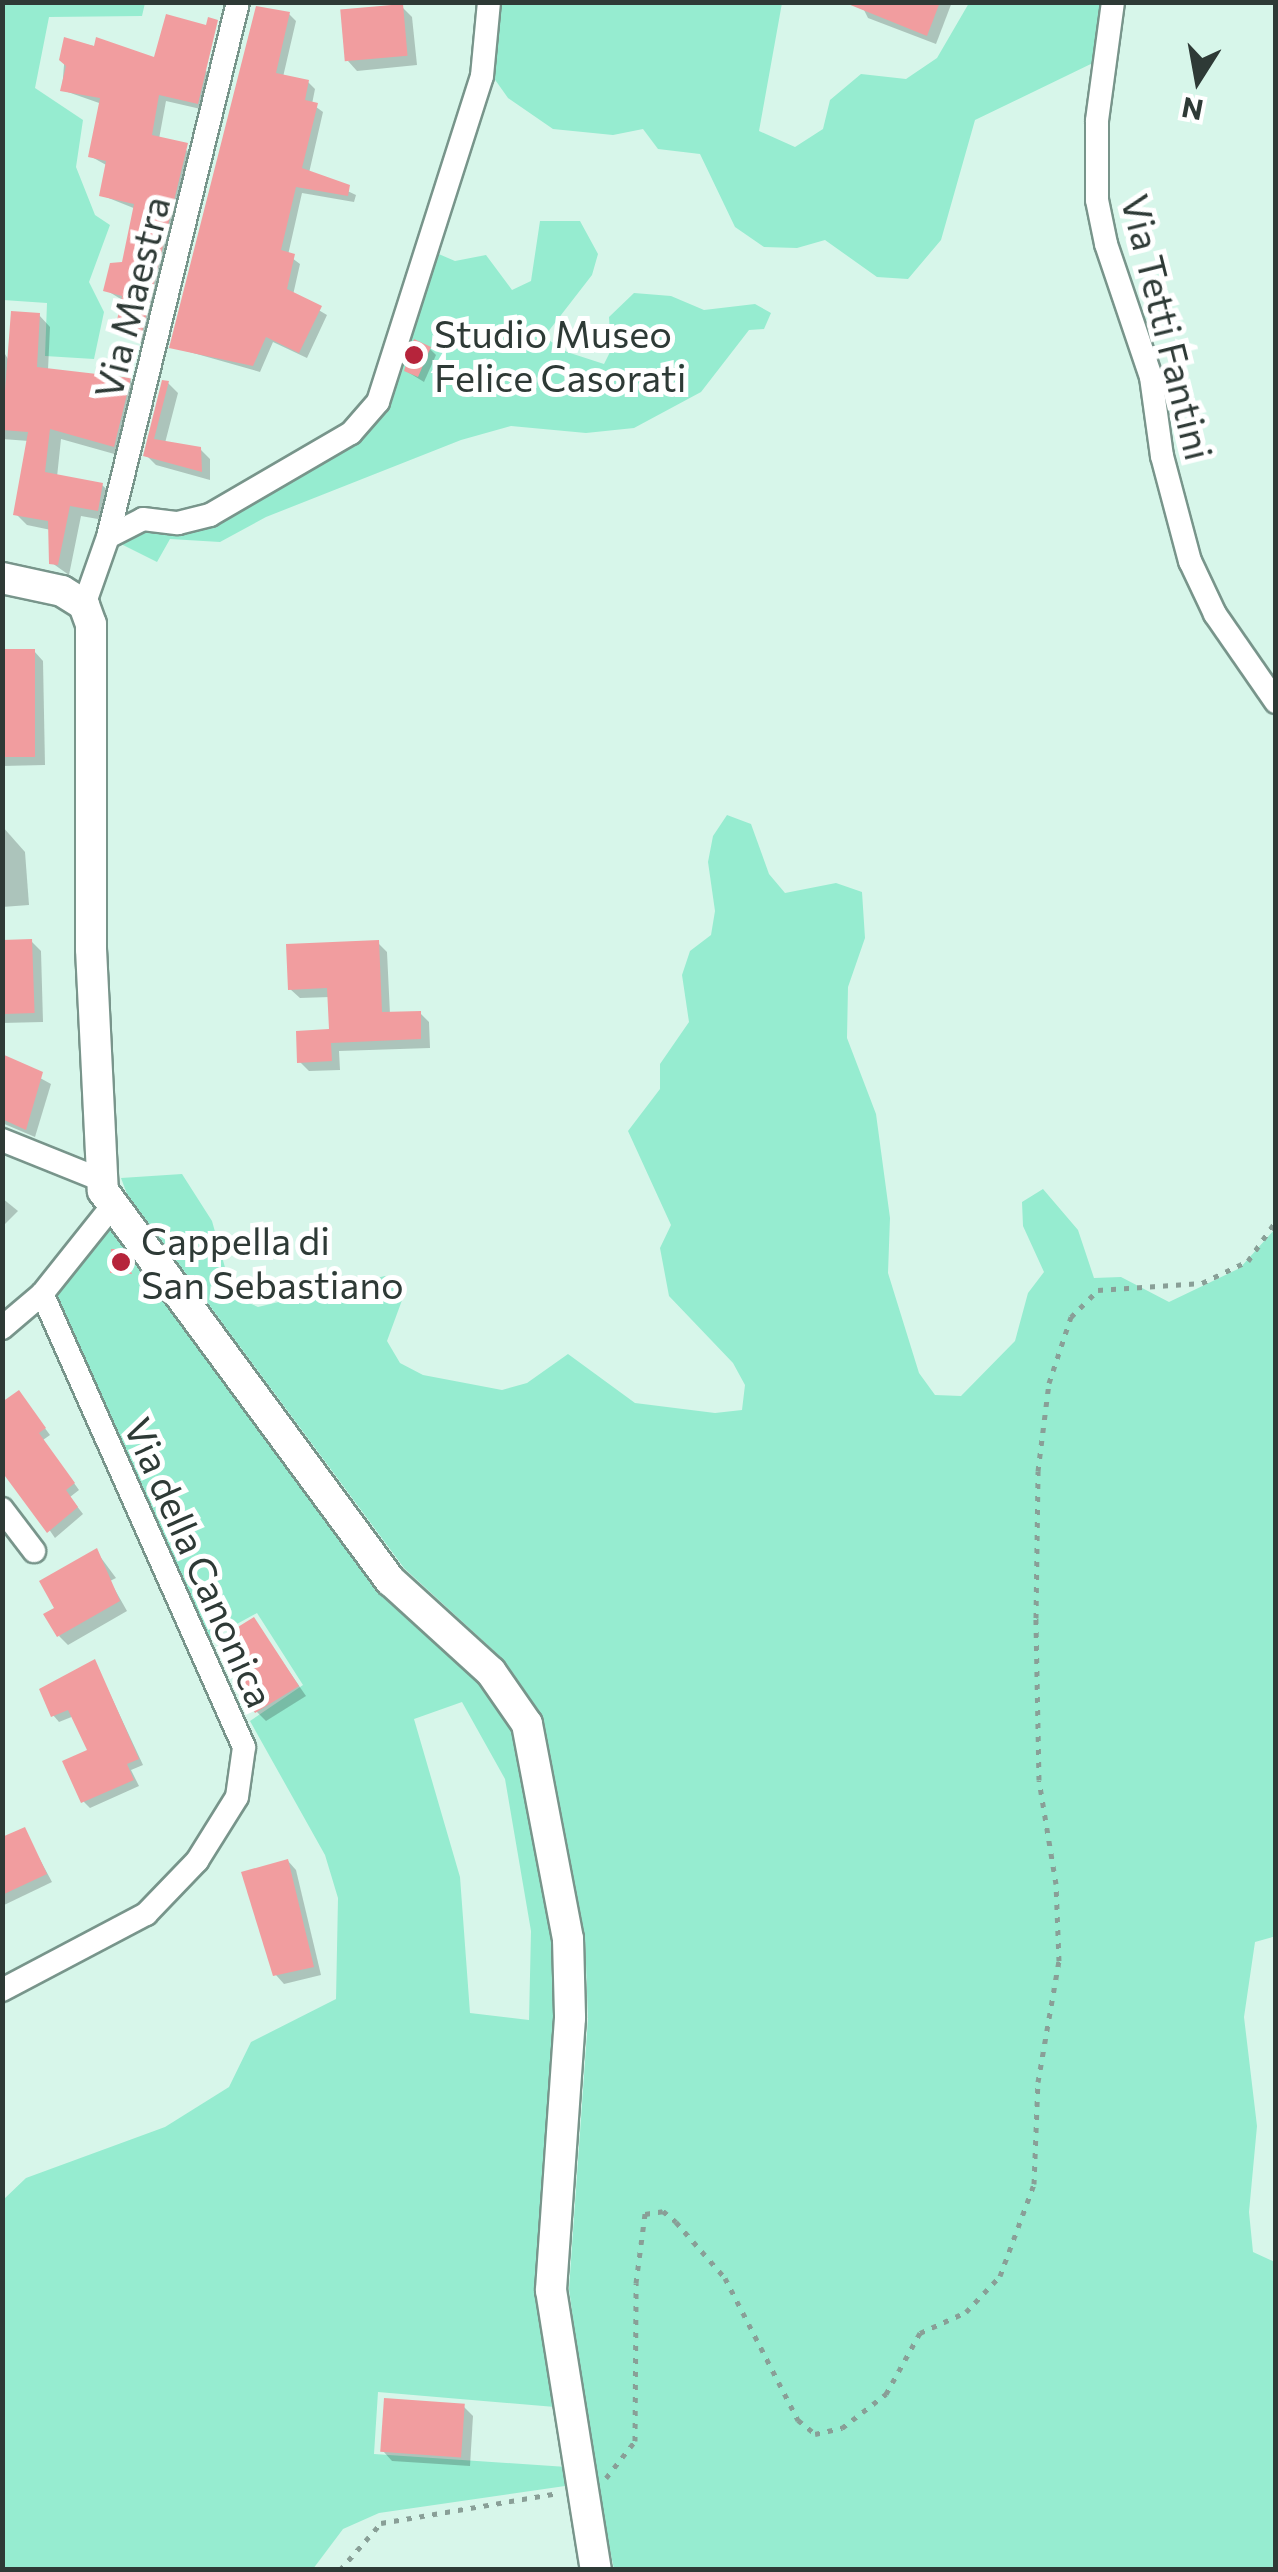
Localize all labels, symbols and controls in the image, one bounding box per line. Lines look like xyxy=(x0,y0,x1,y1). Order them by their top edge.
north arrow xyxy=(1148,30,1248,130)
text: N xyxy=(1179,91,1206,128)
street label: Via Tetti Fantini xyxy=(1113,190,1223,464)
street label: Via Maestra xyxy=(84,191,178,403)
place label: Studio Museo Felice Casorati xyxy=(434,310,686,399)
marker: Studio Museo Felice Casorati xyxy=(403,344,425,366)
place label: Cappella di San Sebastiano xyxy=(141,1217,404,1306)
marker: Cappella di San Sebastiano xyxy=(110,1251,132,1273)
street label: Via della Canonica xyxy=(116,1410,284,1714)

